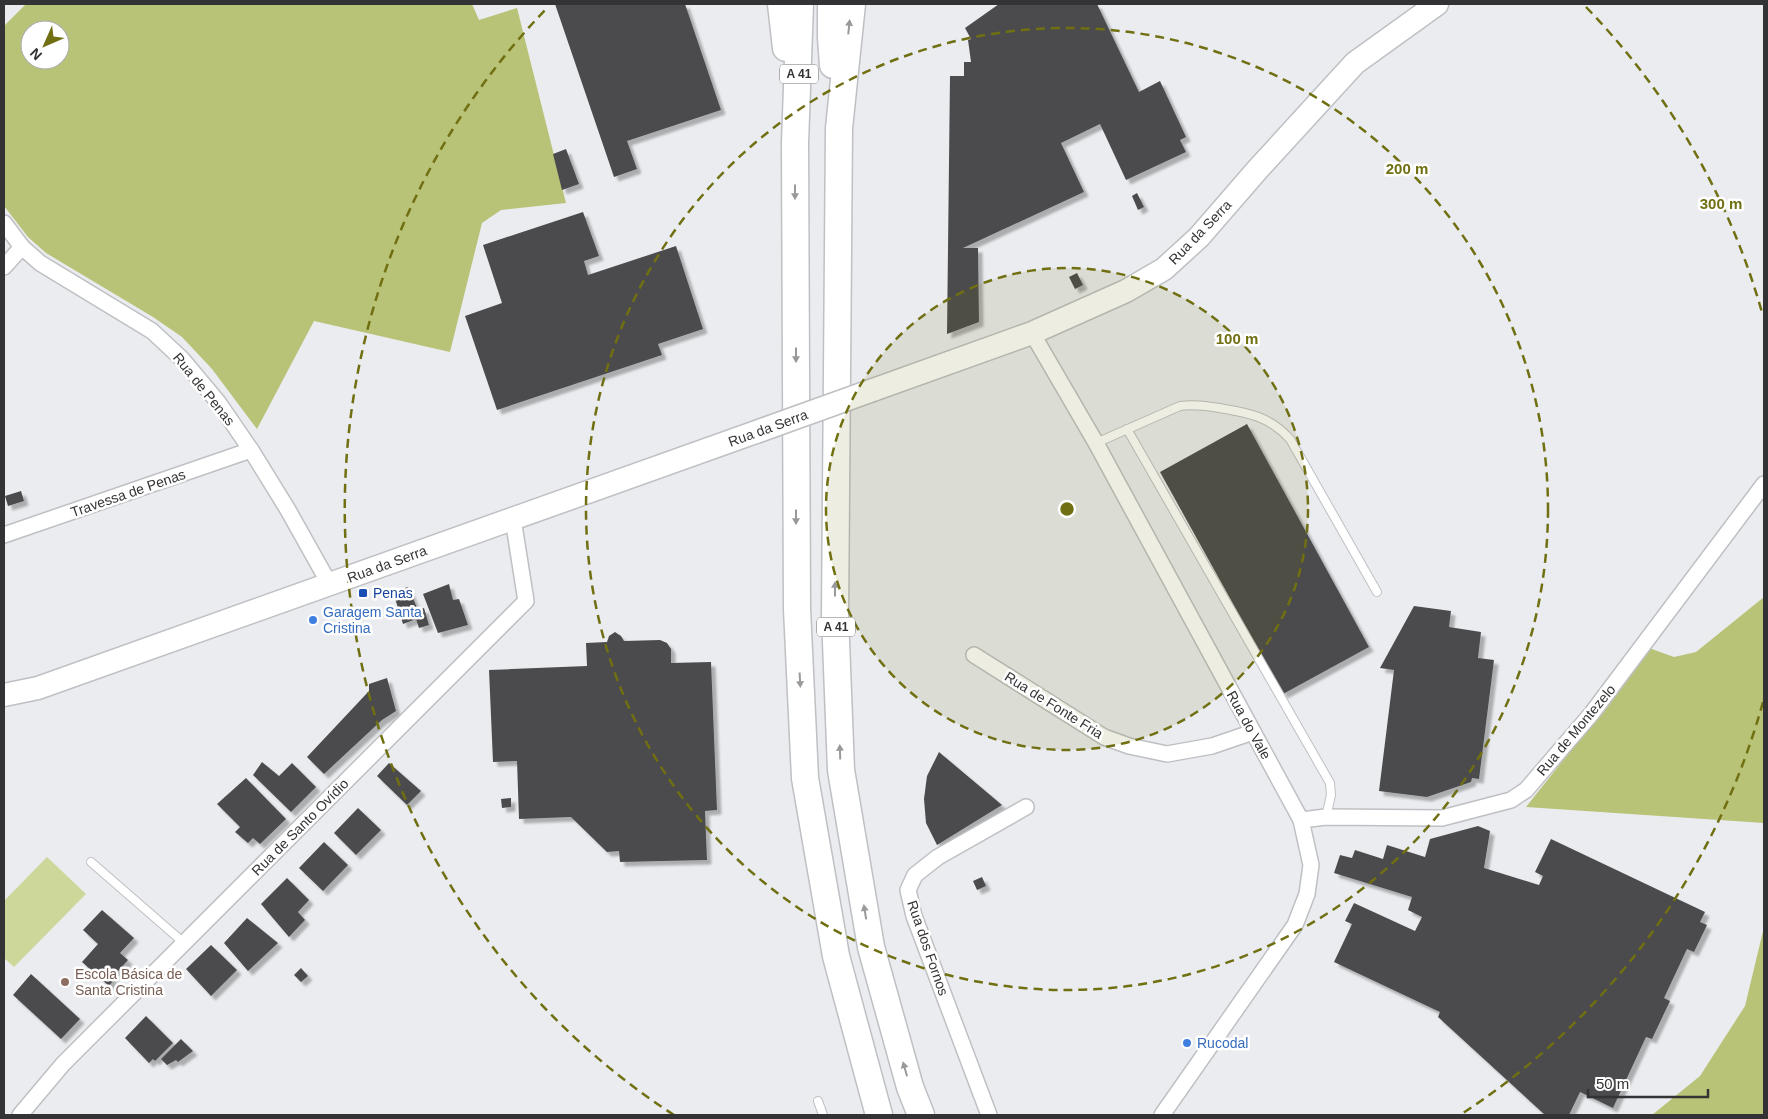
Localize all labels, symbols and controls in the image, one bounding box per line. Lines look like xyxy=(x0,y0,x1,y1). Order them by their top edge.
one-way arrow xyxy=(845,19,853,35)
north arrow xyxy=(20,20,70,70)
text: N xyxy=(27,45,45,63)
road number: A 41 xyxy=(780,64,818,84)
text: 200 m xyxy=(1386,160,1428,177)
one-way arrow xyxy=(791,184,799,200)
text: 300 m xyxy=(1700,195,1742,212)
street label: Rua da Serra xyxy=(1165,196,1235,268)
text: 100 m xyxy=(1216,330,1258,347)
one-way arrow xyxy=(792,347,800,363)
street label: Rua de Penas xyxy=(170,349,238,429)
street label: Rua da Serra xyxy=(726,406,810,450)
street label: Travessa de Penas xyxy=(69,466,187,520)
centre of rings xyxy=(1058,500,1076,518)
one-way arrow xyxy=(793,509,801,525)
street label: Rua da Serra xyxy=(345,542,429,586)
one-way arrow xyxy=(831,581,839,597)
place label: Penas xyxy=(373,585,413,601)
marker: Penas xyxy=(357,587,369,599)
place label: Garagem Santa Cristina xyxy=(323,604,422,636)
marker: Garagem Santa Cristina xyxy=(307,614,319,626)
road number: A 41 xyxy=(817,618,855,636)
street label: Rua de Fonte Fria xyxy=(1002,668,1106,742)
one-way arrow xyxy=(797,672,805,688)
street label: Rua de Montezelo xyxy=(1533,681,1619,779)
street label: Rua do Vale xyxy=(1224,688,1275,762)
one-way arrow xyxy=(836,743,844,759)
street label: Rua de Santo Ovídio xyxy=(248,775,352,879)
street label: Rua dos Fornos xyxy=(904,898,952,998)
one-way arrow xyxy=(860,904,868,920)
place label: Escola Básica de Santa Cristina xyxy=(75,966,183,998)
marker: Escola Básica de Santa Cristina xyxy=(59,976,71,988)
place label: Rucodal xyxy=(1197,1035,1248,1051)
marker: Rucodal xyxy=(1181,1037,1193,1049)
one-way arrow xyxy=(900,1062,908,1077)
scale bar xyxy=(1588,1066,1708,1098)
text: 50 m xyxy=(1596,1075,1629,1092)

